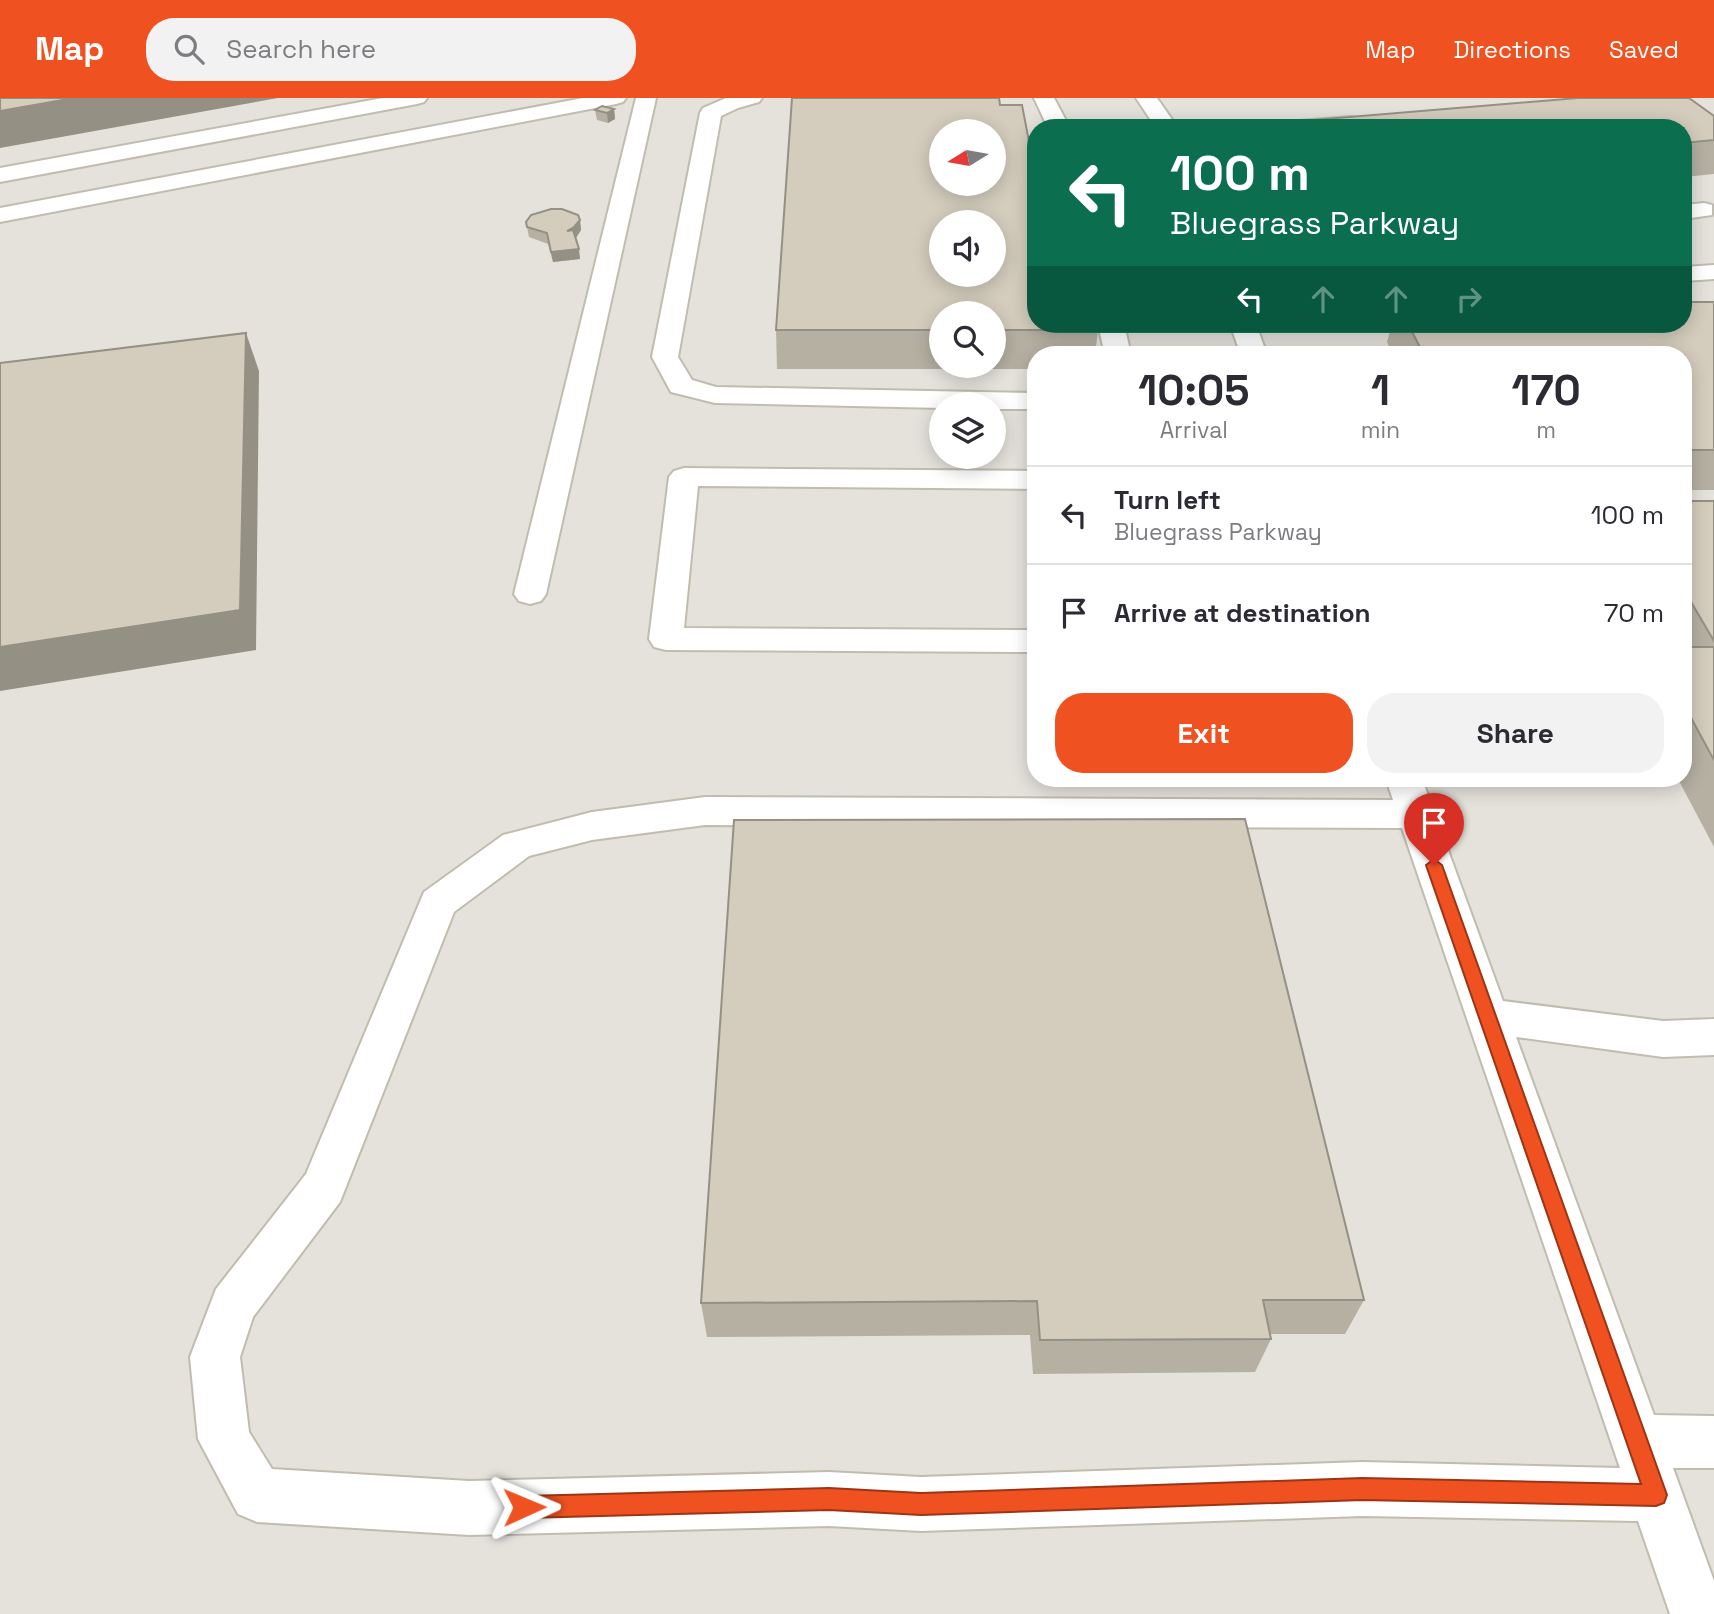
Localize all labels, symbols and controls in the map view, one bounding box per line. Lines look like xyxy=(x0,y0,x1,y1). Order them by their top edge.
search box xyxy=(146,18,636,81)
text: Map xyxy=(35,28,104,70)
icon: search xyxy=(170,30,208,68)
text: Search here xyxy=(226,32,376,66)
text: Map xyxy=(1365,34,1415,65)
text: Directions xyxy=(1453,34,1571,65)
text: Saved xyxy=(1609,34,1679,65)
north arrow xyxy=(929,119,1006,196)
map controls xyxy=(929,119,1006,469)
text: 100 m xyxy=(1170,142,1310,204)
icon: left xyxy=(1055,147,1146,238)
text: Bluegrass Parkway xyxy=(1170,203,1459,243)
button: sound xyxy=(929,210,1006,287)
icon: left xyxy=(1231,280,1269,318)
icon: ahead xyxy=(1304,280,1342,318)
icon: ahead xyxy=(1377,280,1415,318)
icon: right xyxy=(1450,280,1488,318)
button: search xyxy=(929,301,1006,378)
text: 10:05 xyxy=(1138,364,1249,417)
text: 1 xyxy=(1371,364,1390,417)
text: 170 xyxy=(1511,364,1581,417)
button: layers xyxy=(929,392,1006,469)
text: Arrival xyxy=(1160,415,1228,445)
text: min xyxy=(1361,415,1400,445)
text: m xyxy=(1536,415,1556,445)
text: Turn left xyxy=(1114,483,1221,517)
icon: left xyxy=(1055,496,1093,534)
text: 100 m xyxy=(1591,498,1664,532)
text: Bluegrass Parkway xyxy=(1114,517,1322,547)
icon: arrive xyxy=(1055,594,1093,632)
text: Arrive at destination xyxy=(1114,596,1371,630)
text: 70 m xyxy=(1604,596,1664,630)
button: Exit xyxy=(1055,693,1353,773)
button: Share xyxy=(1367,693,1664,773)
pin xyxy=(1404,793,1464,865)
icon: arrive xyxy=(1415,804,1453,842)
position arrow xyxy=(487,1470,561,1544)

